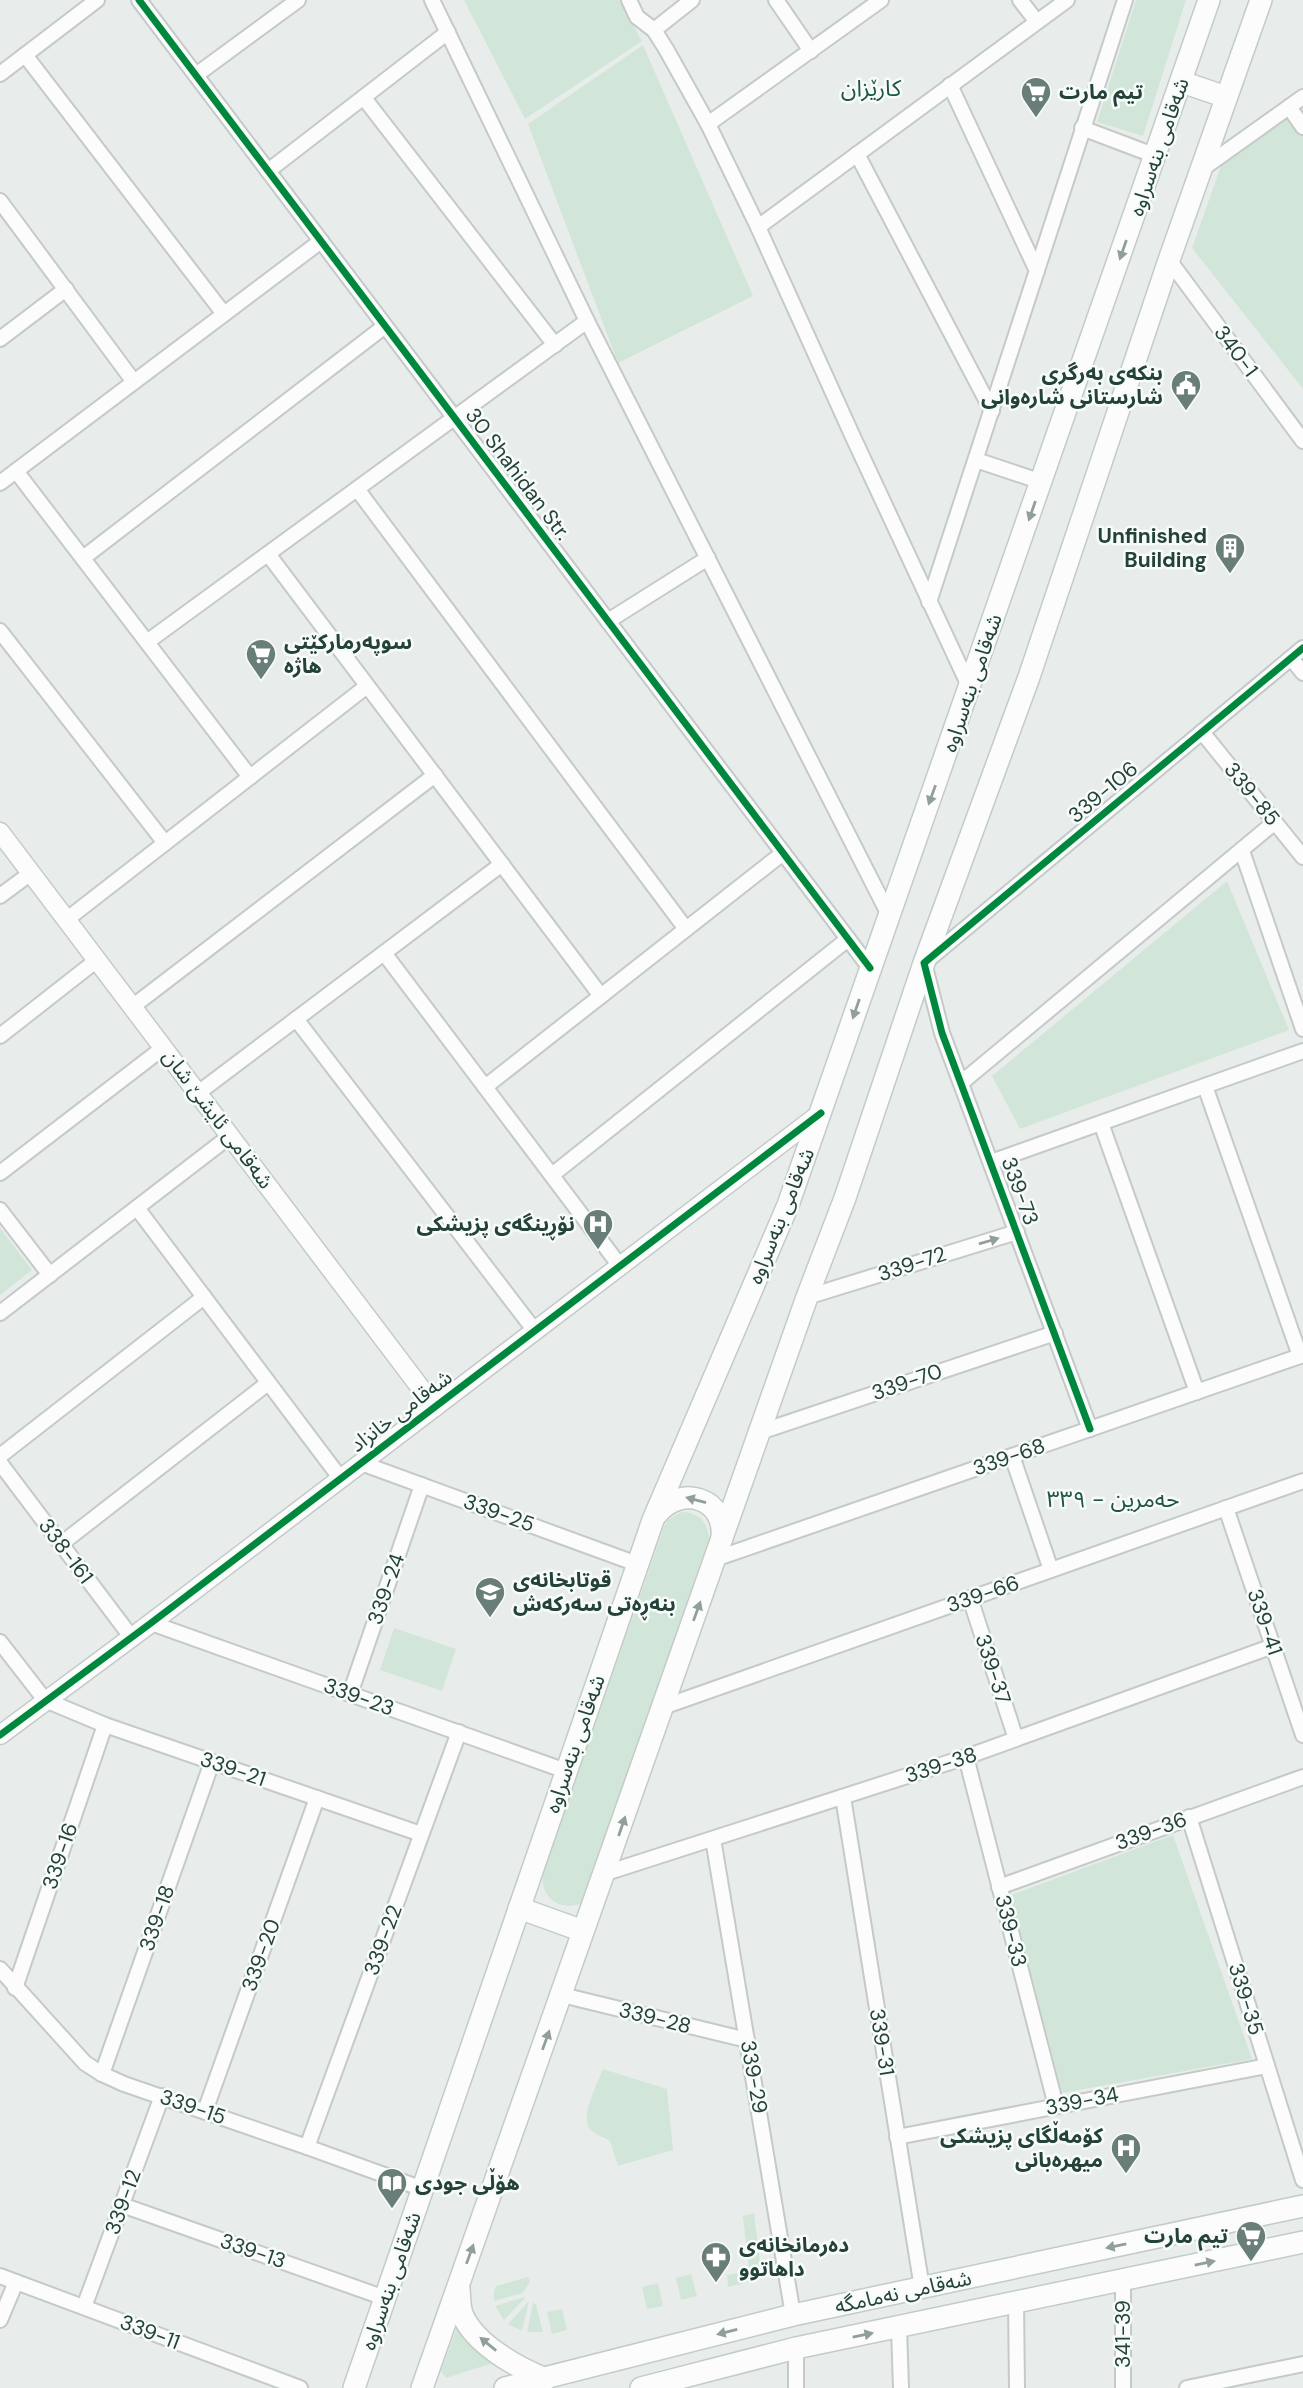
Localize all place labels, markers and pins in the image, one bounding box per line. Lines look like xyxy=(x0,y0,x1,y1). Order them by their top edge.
supermarket icon: تيم مارت xyxy=(1019,75,1053,119)
place label: تيم مارت xyxy=(1059,78,1143,107)
place label: بنكەی بەرگری شارستانی شارەوانی xyxy=(981,359,1163,411)
public building icon: بنكەی بەرگری شارستانی شارەوانی xyxy=(1169,368,1203,412)
place label: Unfinished Building xyxy=(1098,522,1207,574)
building icon: Unfinished Building xyxy=(1213,531,1247,575)
place label: سوپەرمارکێتی هاژە xyxy=(284,628,412,680)
supermarket icon: سوپەرمارکێتی هاژە xyxy=(244,637,278,681)
hospital icon: نۆڕینگەی پزیشکی xyxy=(581,1207,615,1251)
place label: نۆڕینگەی پزیشکی xyxy=(416,1210,575,1241)
place label: قوتابخانەی بنەڕەتی سەرکەش xyxy=(513,1566,676,1621)
school or university icon: قوتابخانەی بنەڕەتی سەرکەش xyxy=(473,1575,507,1619)
place label: کۆمەڵگای پزیشکی میهرەبانی xyxy=(940,2120,1103,2174)
hospital icon: کۆمەڵگای پزیشکی میهرەبانی xyxy=(1109,2131,1143,2175)
library icon: هۆڵی جودی xyxy=(375,2166,409,2210)
place label: هۆڵی جودی xyxy=(415,2167,520,2197)
supermarket icon: تیم مارت xyxy=(1234,2219,1268,2263)
place label: تیم مارت xyxy=(1144,2222,1228,2251)
place label: دەرمانخانەی داهاتوو xyxy=(739,2231,849,2283)
pharmacy icon: دەرمانخانەی داهاتوو xyxy=(699,2240,733,2284)

